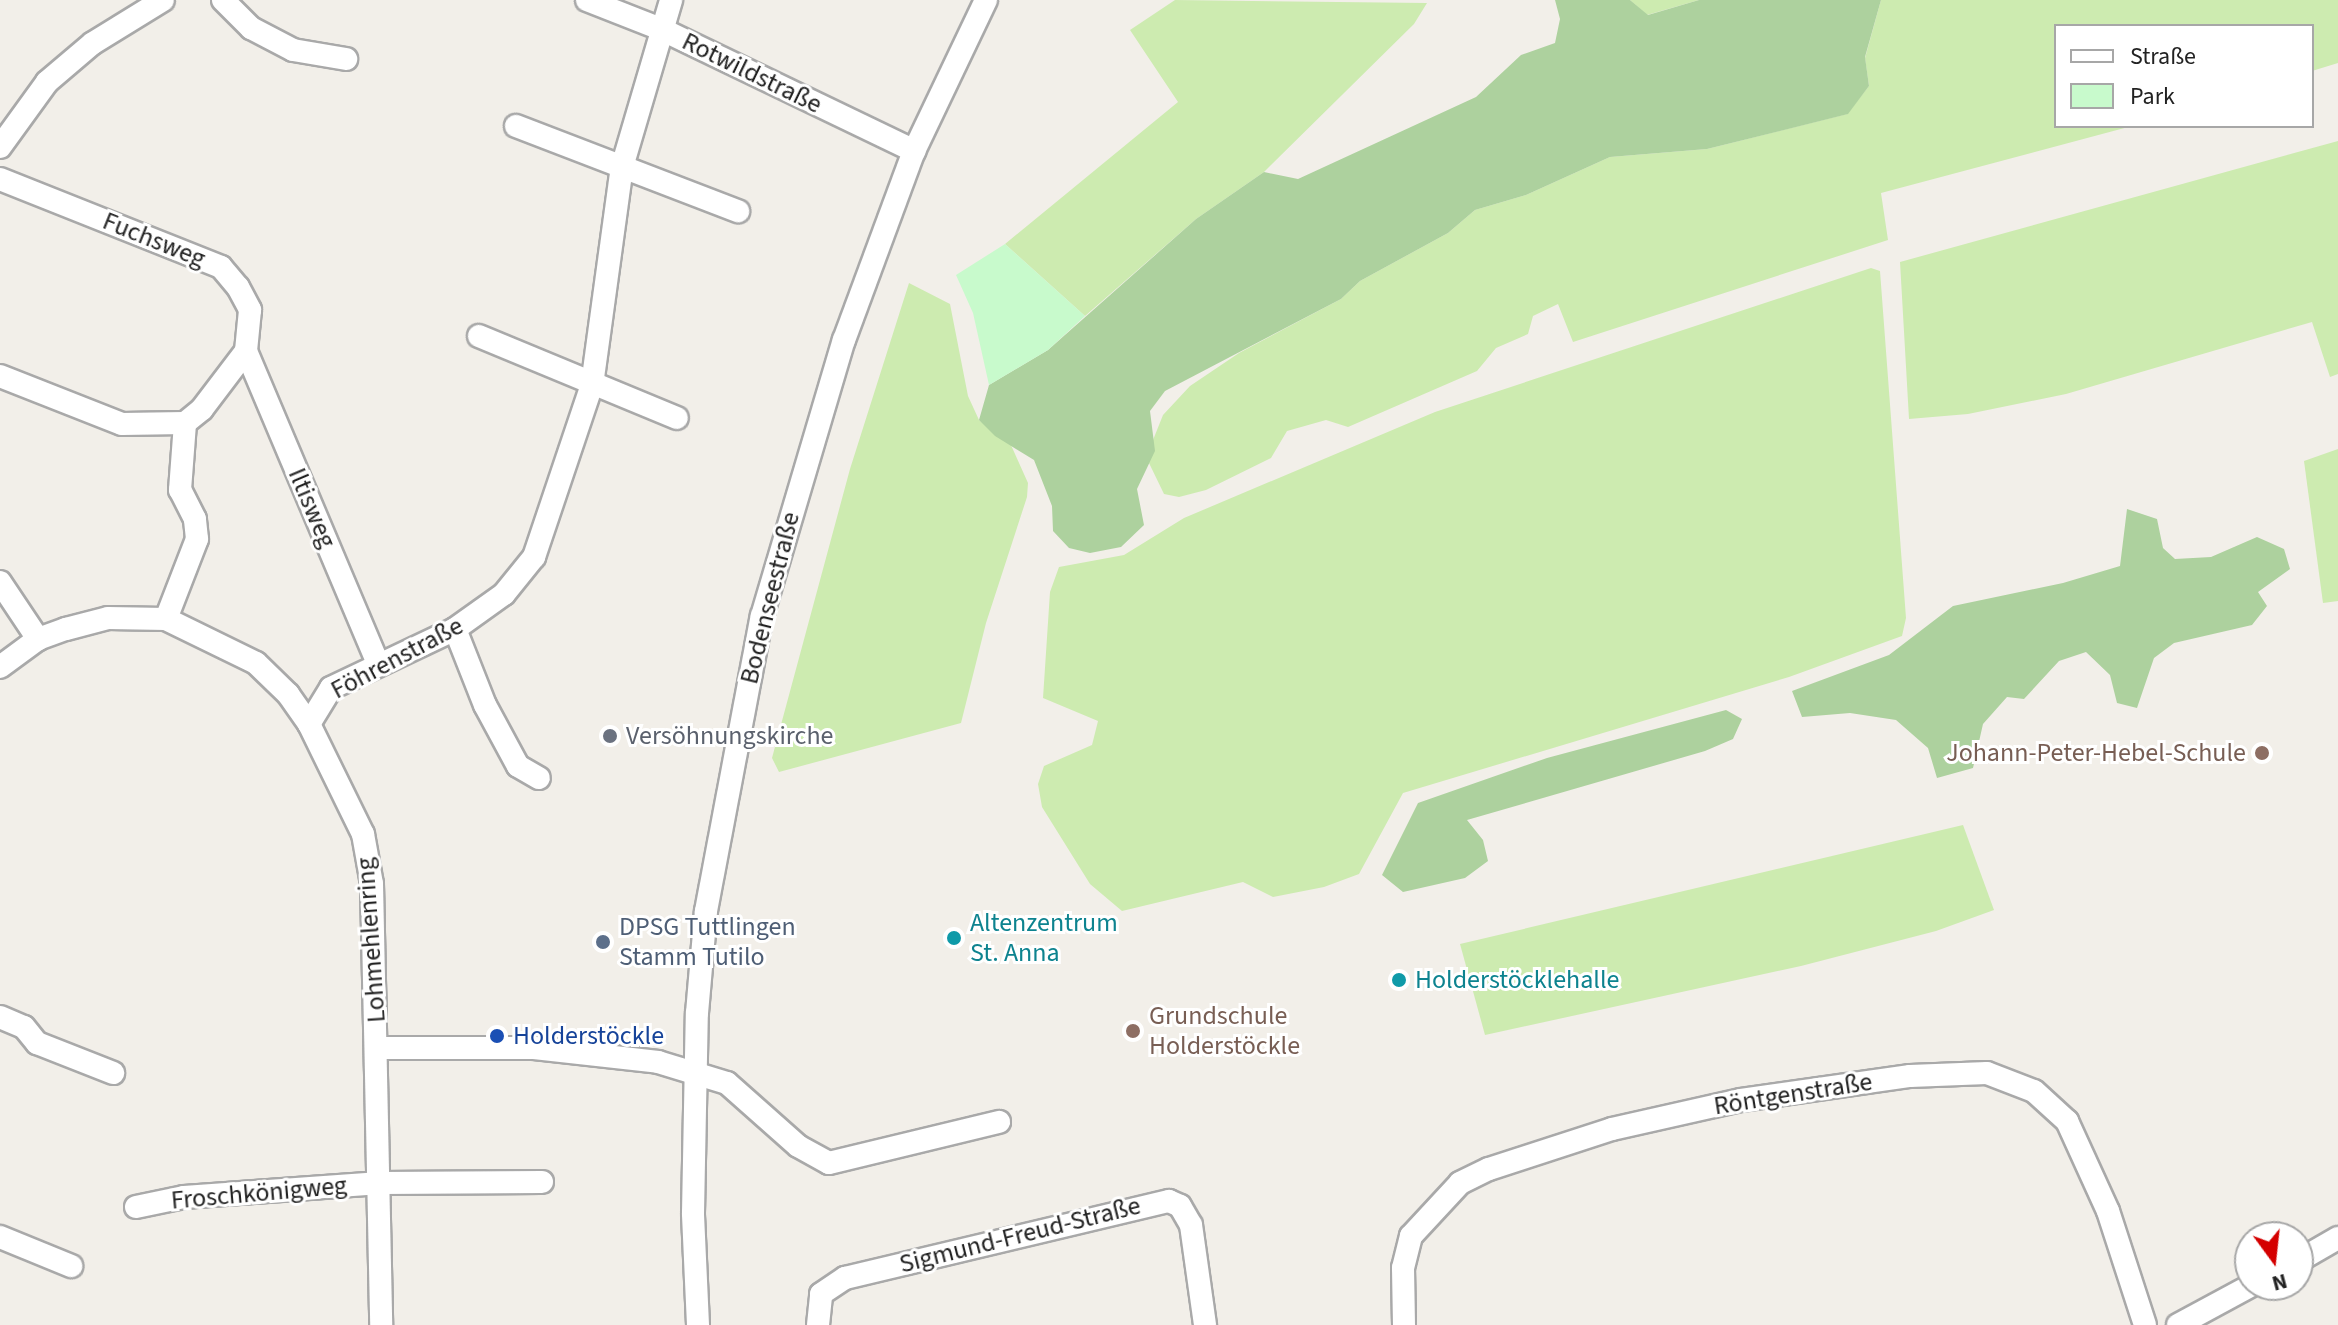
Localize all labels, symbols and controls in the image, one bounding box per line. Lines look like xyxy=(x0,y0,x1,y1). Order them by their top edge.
legend xyxy=(2054,24,2314,128)
street label: Rotwildstraße xyxy=(677,26,827,120)
text: Straße xyxy=(2130,39,2196,74)
text: Park xyxy=(2130,79,2175,114)
street label: Fuchsweg xyxy=(98,205,210,275)
street label: Iltisweg xyxy=(281,463,343,553)
street label: Bodenseestraße xyxy=(734,509,806,687)
street label: Föhrenstraße xyxy=(326,610,468,706)
place label: Versöhnungskirche xyxy=(626,720,833,752)
marker: Versöhnungskirche xyxy=(601,727,619,745)
place label: Johann-Peter-Hebel-Schule xyxy=(1946,737,2246,769)
marker: Johann-Peter-Hebel-Schule xyxy=(2253,744,2271,762)
street label: Lohmehlenring xyxy=(350,856,392,1024)
place label: Altenzentrum St. Anna xyxy=(970,907,1118,968)
place label: DPSG Tuttlingen Stamm Tutilo xyxy=(619,911,796,972)
marker: Altenzentrum St. Anna xyxy=(945,929,963,947)
marker: DPSG Tuttlingen Stamm Tutilo xyxy=(594,933,612,951)
place label: Holderstöcklehalle xyxy=(1415,964,1619,996)
marker: Holderstöcklehalle xyxy=(1390,971,1408,989)
place label: Grundschule Holderstöckle xyxy=(1149,1000,1300,1062)
place label: Holderstöckle xyxy=(513,1020,664,1052)
marker: Grundschule Holderstöckle xyxy=(1124,1022,1142,1040)
marker: Holderstöckle xyxy=(488,1027,506,1045)
street label: Röntgenstraße xyxy=(1712,1066,1874,1122)
street label: Froschkönigweg xyxy=(170,1170,348,1216)
street label: Sigmund-Freud-Straße xyxy=(896,1190,1144,1280)
north arrow xyxy=(2234,1221,2314,1301)
text: N xyxy=(2268,1265,2291,1300)

